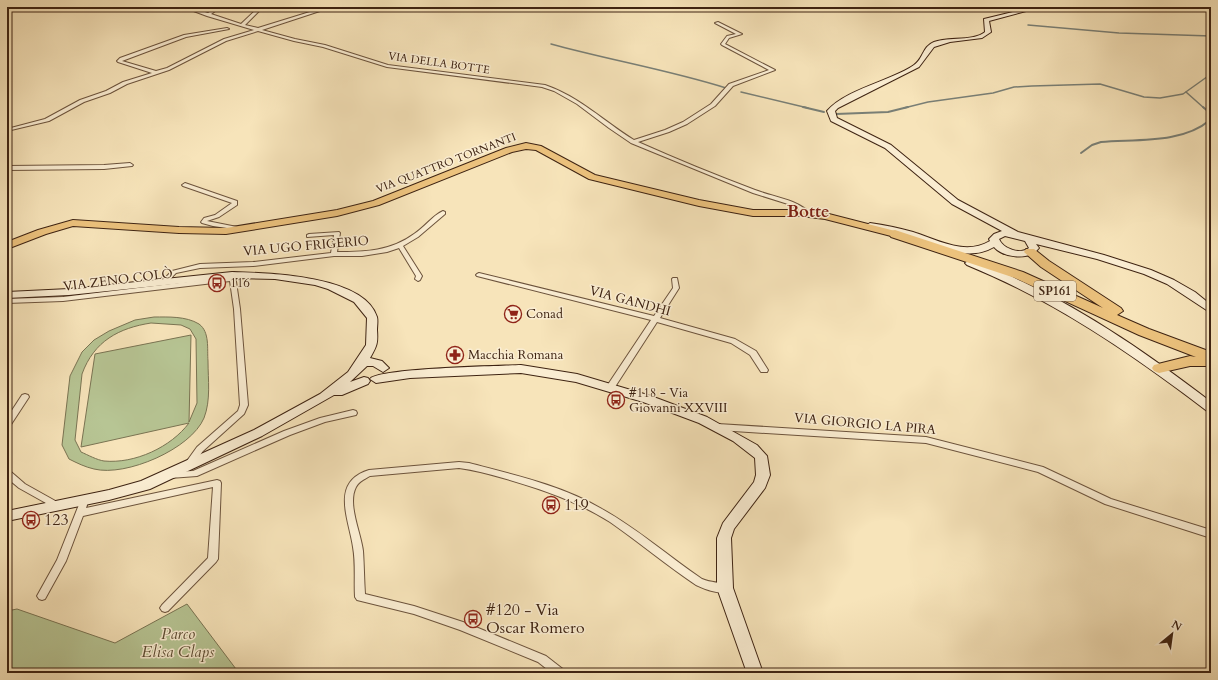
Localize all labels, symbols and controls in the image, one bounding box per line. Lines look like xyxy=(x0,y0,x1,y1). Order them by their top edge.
street label: VIA DELLA BOTTE xyxy=(387,48,491,78)
street label: VIA QUATTRO TORNANTI xyxy=(374,129,518,197)
district label: Botte xyxy=(787,200,829,223)
street label: VIA UGO FRIGERIO xyxy=(242,232,370,260)
street label: VIA ZENO COLÒ xyxy=(62,264,174,296)
bus stop icon: 116 xyxy=(207,273,227,293)
place label: 116 xyxy=(230,274,250,292)
road number: SP161 xyxy=(1034,281,1076,301)
street label: VIA GANDHI xyxy=(587,282,673,320)
supermarket icon: Conad xyxy=(503,304,523,324)
place label: Conad xyxy=(526,305,563,323)
pharmacy icon: Macchia Romana xyxy=(445,345,465,365)
place label: Macchia Romana xyxy=(468,346,564,364)
place label: #118 - Via Giovanni XXVIII xyxy=(629,384,727,417)
bus stop icon: #118 - Via Giovanni XXVIII xyxy=(606,390,626,410)
street label: VIA GIORGIO LA PIRA xyxy=(793,409,937,439)
place label: 119 xyxy=(564,494,589,516)
bus stop icon: 119 xyxy=(541,495,561,515)
place label: 123 xyxy=(44,509,69,531)
bus stop icon: 123 xyxy=(21,510,41,530)
place label: #120 - Via Oscar Romero xyxy=(486,599,585,639)
bus stop icon: #120 - Via Oscar Romero xyxy=(463,609,483,629)
north arrow xyxy=(1152,614,1192,654)
text: N xyxy=(1169,617,1185,635)
park label: Parco Elisa Claps xyxy=(142,623,215,663)

